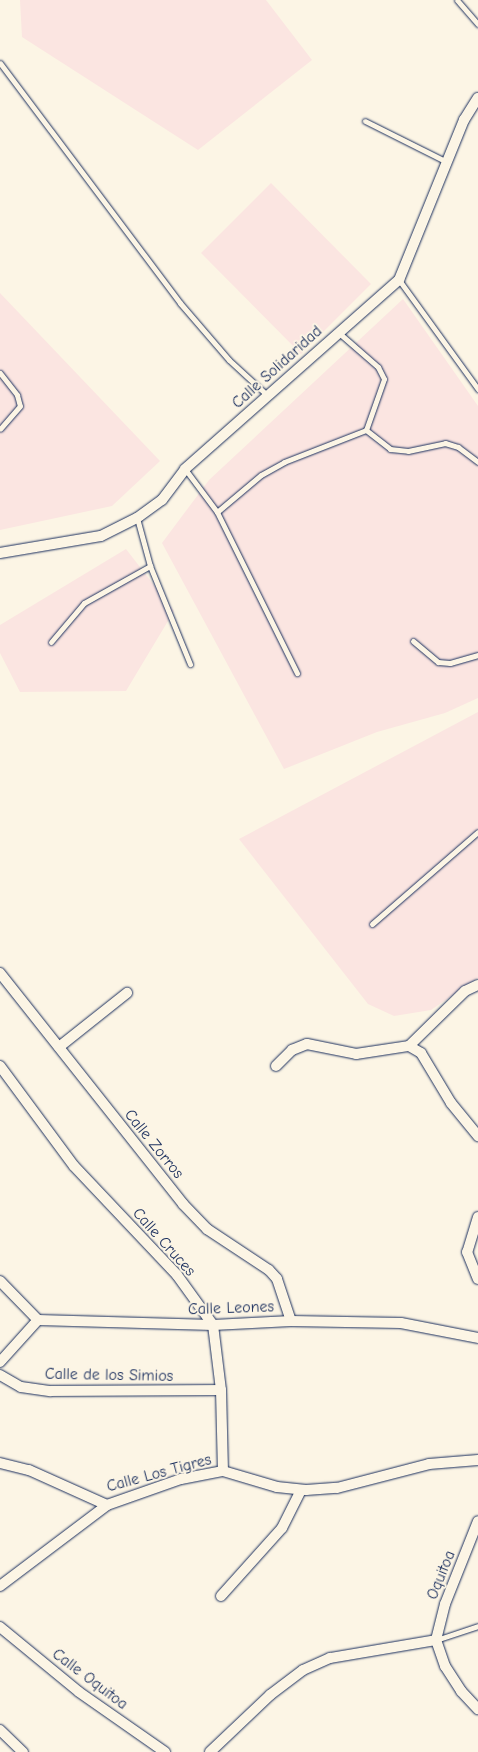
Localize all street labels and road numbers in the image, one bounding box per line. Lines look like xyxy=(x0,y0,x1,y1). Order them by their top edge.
street label: Calle Solidaridad xyxy=(228,321,326,413)
street label: Calle Zorros xyxy=(120,1105,188,1183)
street label: Calle Cruces xyxy=(128,1204,200,1280)
street label: Calle Leones xyxy=(188,1297,274,1319)
street label: Calle de los Simios xyxy=(45,1364,173,1386)
street label: Calle Los Tigres xyxy=(104,1450,214,1496)
street label: Oquitoa xyxy=(423,1548,459,1602)
street label: Calle Oquitoa xyxy=(48,1644,132,1714)

